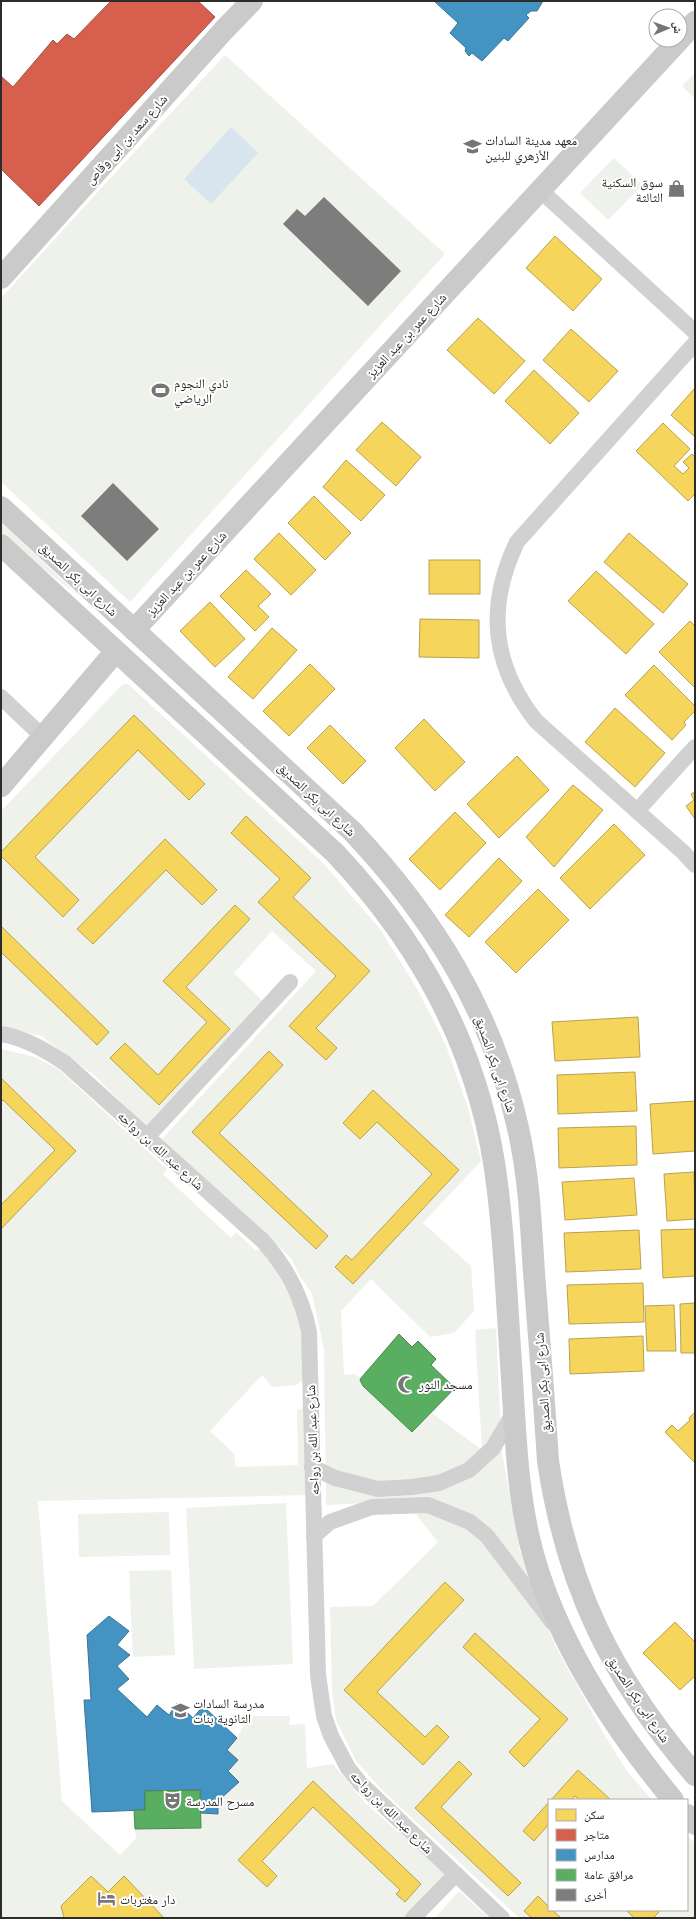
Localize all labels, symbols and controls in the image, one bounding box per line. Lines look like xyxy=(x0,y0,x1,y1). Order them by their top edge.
north arrow xyxy=(648,8,688,48)
text: ش xyxy=(670,22,685,34)
street label: شارع سعد بن ابى وقاص xyxy=(81,91,172,189)
place label: معهد مدينة السادات الأزهري للبنين xyxy=(485,132,577,166)
school or university icon: معهد مدينة السادات الأزهري للبنين xyxy=(462,137,482,157)
place label: سوق السكنية الثالثة xyxy=(602,174,663,205)
shop icon: سوق السكنية الثالثة xyxy=(666,179,686,199)
street label: شارع عمر بن عبد العزيز xyxy=(362,289,451,383)
place label: نادي النجوم الرياضي xyxy=(174,375,229,409)
sports icon: نادي النجوم الرياضي xyxy=(151,380,171,400)
street label: شارع عمر بن عبد العزيز xyxy=(142,527,231,621)
street label: شارع ابى بكر الصديق xyxy=(35,539,121,621)
street label: شارع ابى بكر الصديق xyxy=(273,759,359,841)
street label: شارع ابى بكر الصديق xyxy=(470,1014,520,1115)
street label: شارع عبد الله بن رواحه xyxy=(113,1107,207,1194)
street label: شارع ابى بكر الصديق xyxy=(530,1332,555,1434)
mosque icon: مسجد النور xyxy=(396,1374,416,1394)
place label: مسجد النور xyxy=(418,1376,473,1393)
street label: شارع عبد الله بن رواحه xyxy=(302,1385,324,1495)
street label: شارع ابى بكر الصديق xyxy=(602,1653,674,1746)
place label: مدرسة السادات الثانوية بنات xyxy=(193,1695,265,1727)
school or university icon: مدرسة السادات الثانوية بنات xyxy=(170,1700,190,1720)
street label: شارع عبد الله بن رواحه xyxy=(346,1767,437,1858)
theatre icon: مسرح المدرسة xyxy=(163,1791,183,1811)
place label: مسرح المدرسة xyxy=(186,1793,255,1811)
legend xyxy=(548,1799,688,1911)
text: سكن xyxy=(584,1807,605,1822)
text: متاجر xyxy=(583,1827,609,1842)
text: مدارس xyxy=(584,1847,615,1862)
text: مرافق عامة xyxy=(584,1867,633,1882)
text: أخرى xyxy=(584,1887,607,1902)
hotel icon: دار مغتربات xyxy=(97,1889,117,1909)
place label: دار مغتربات xyxy=(120,1891,175,1908)

